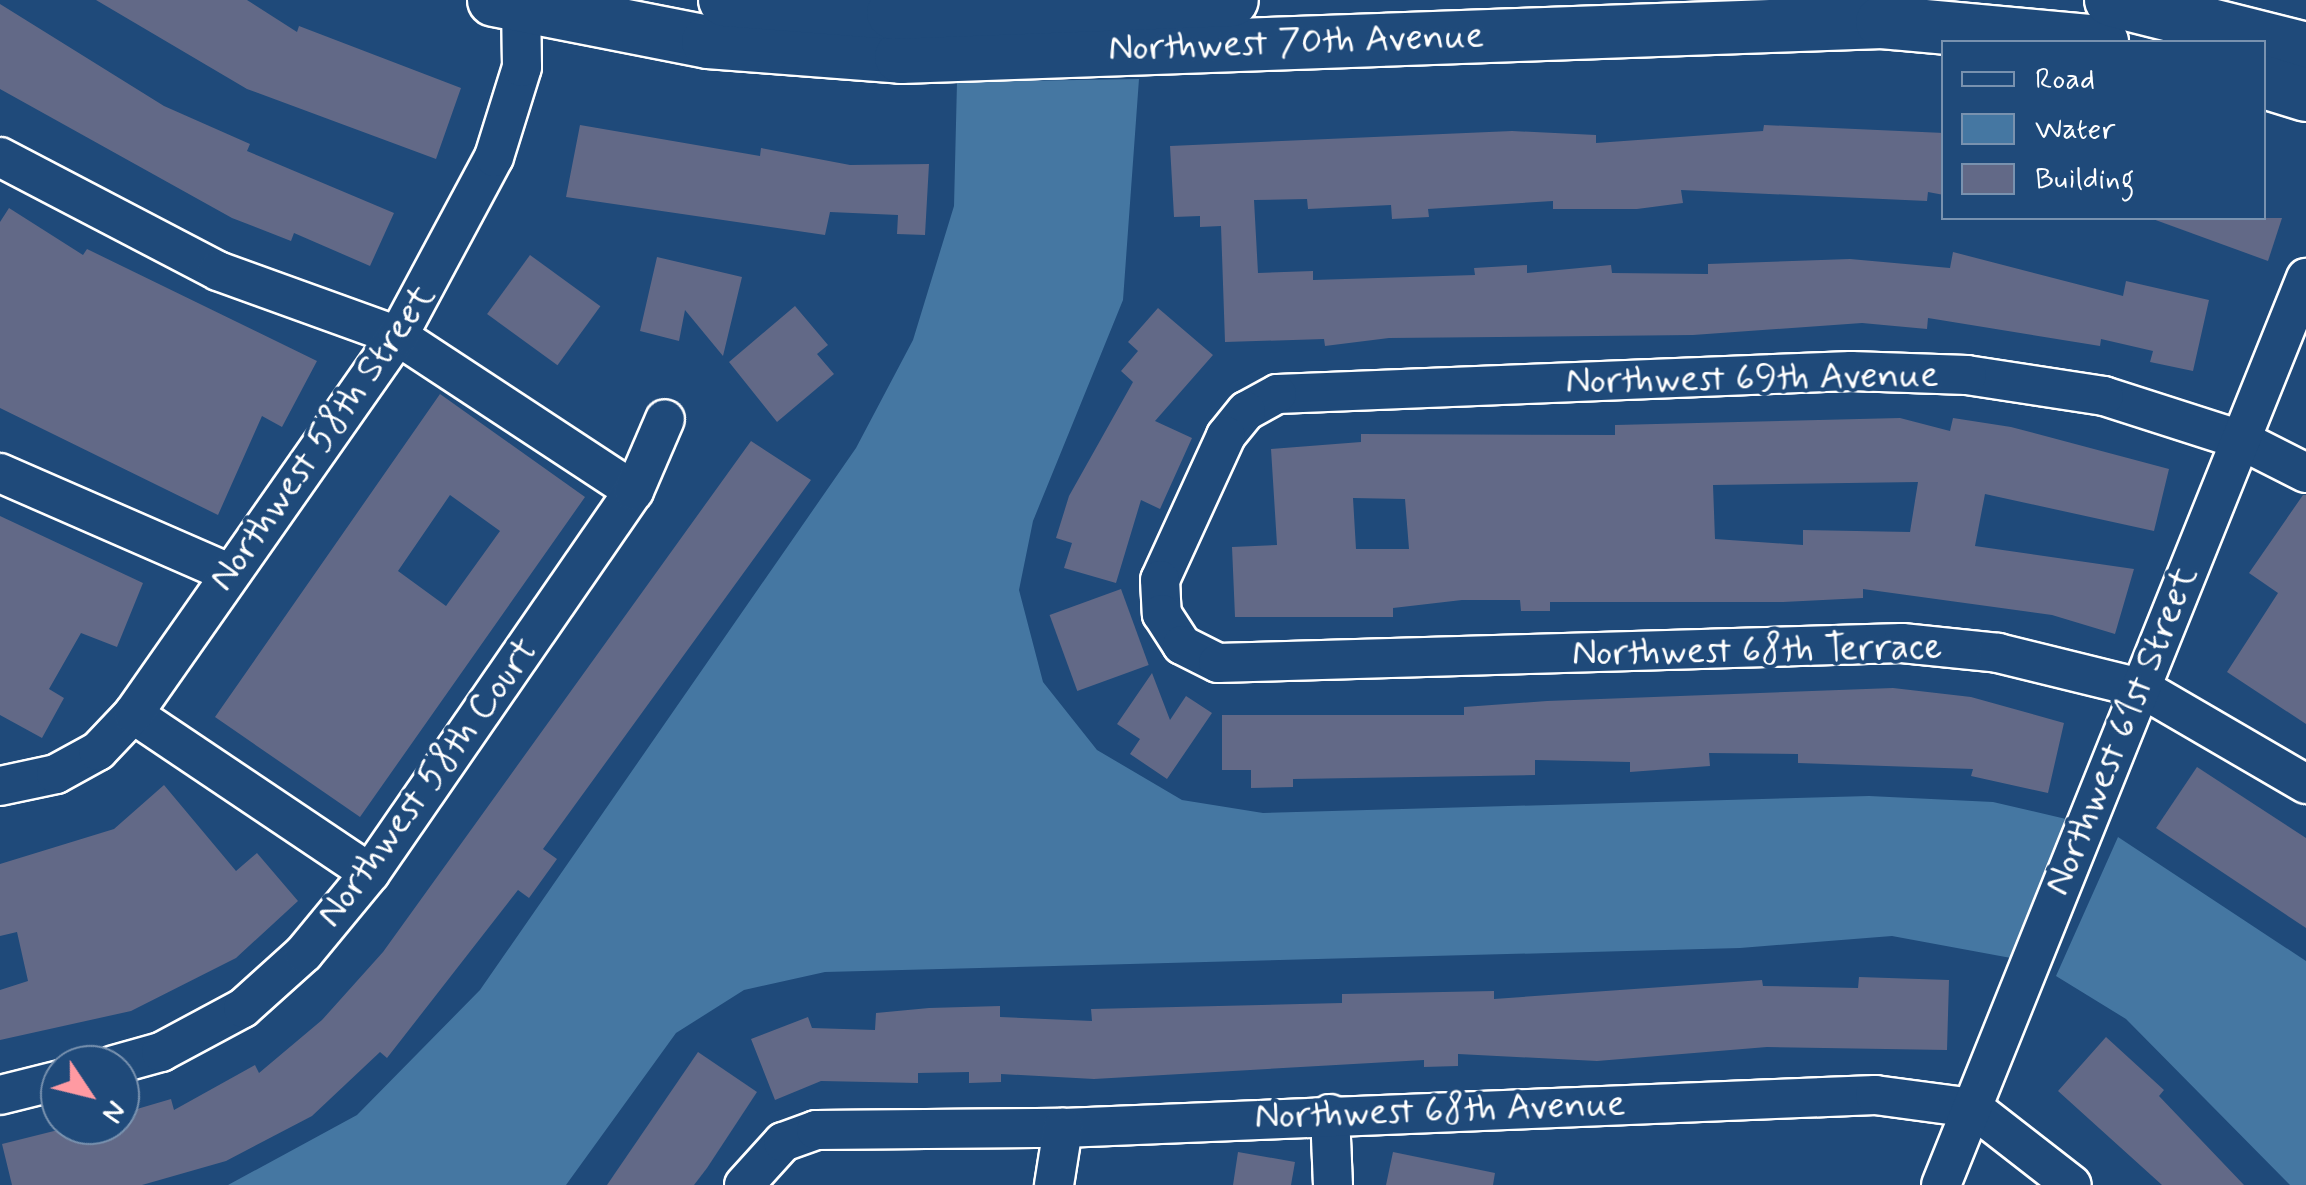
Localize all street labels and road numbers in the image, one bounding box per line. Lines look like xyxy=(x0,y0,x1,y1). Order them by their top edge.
street label: Northwest 70th Avenue xyxy=(1107,14,1485,72)
street label: Northwest 58th Street xyxy=(200,276,446,600)
street label: Northwest 69th Avenue xyxy=(1565,353,1939,405)
street label: Northwest 61st Street xyxy=(2035,560,2209,902)
street label: Northwest 68th Terrace xyxy=(1571,625,1943,677)
street label: Northwest 58th Court xyxy=(308,629,548,937)
street label: Northwest 68th Avenue xyxy=(1254,1082,1626,1140)

